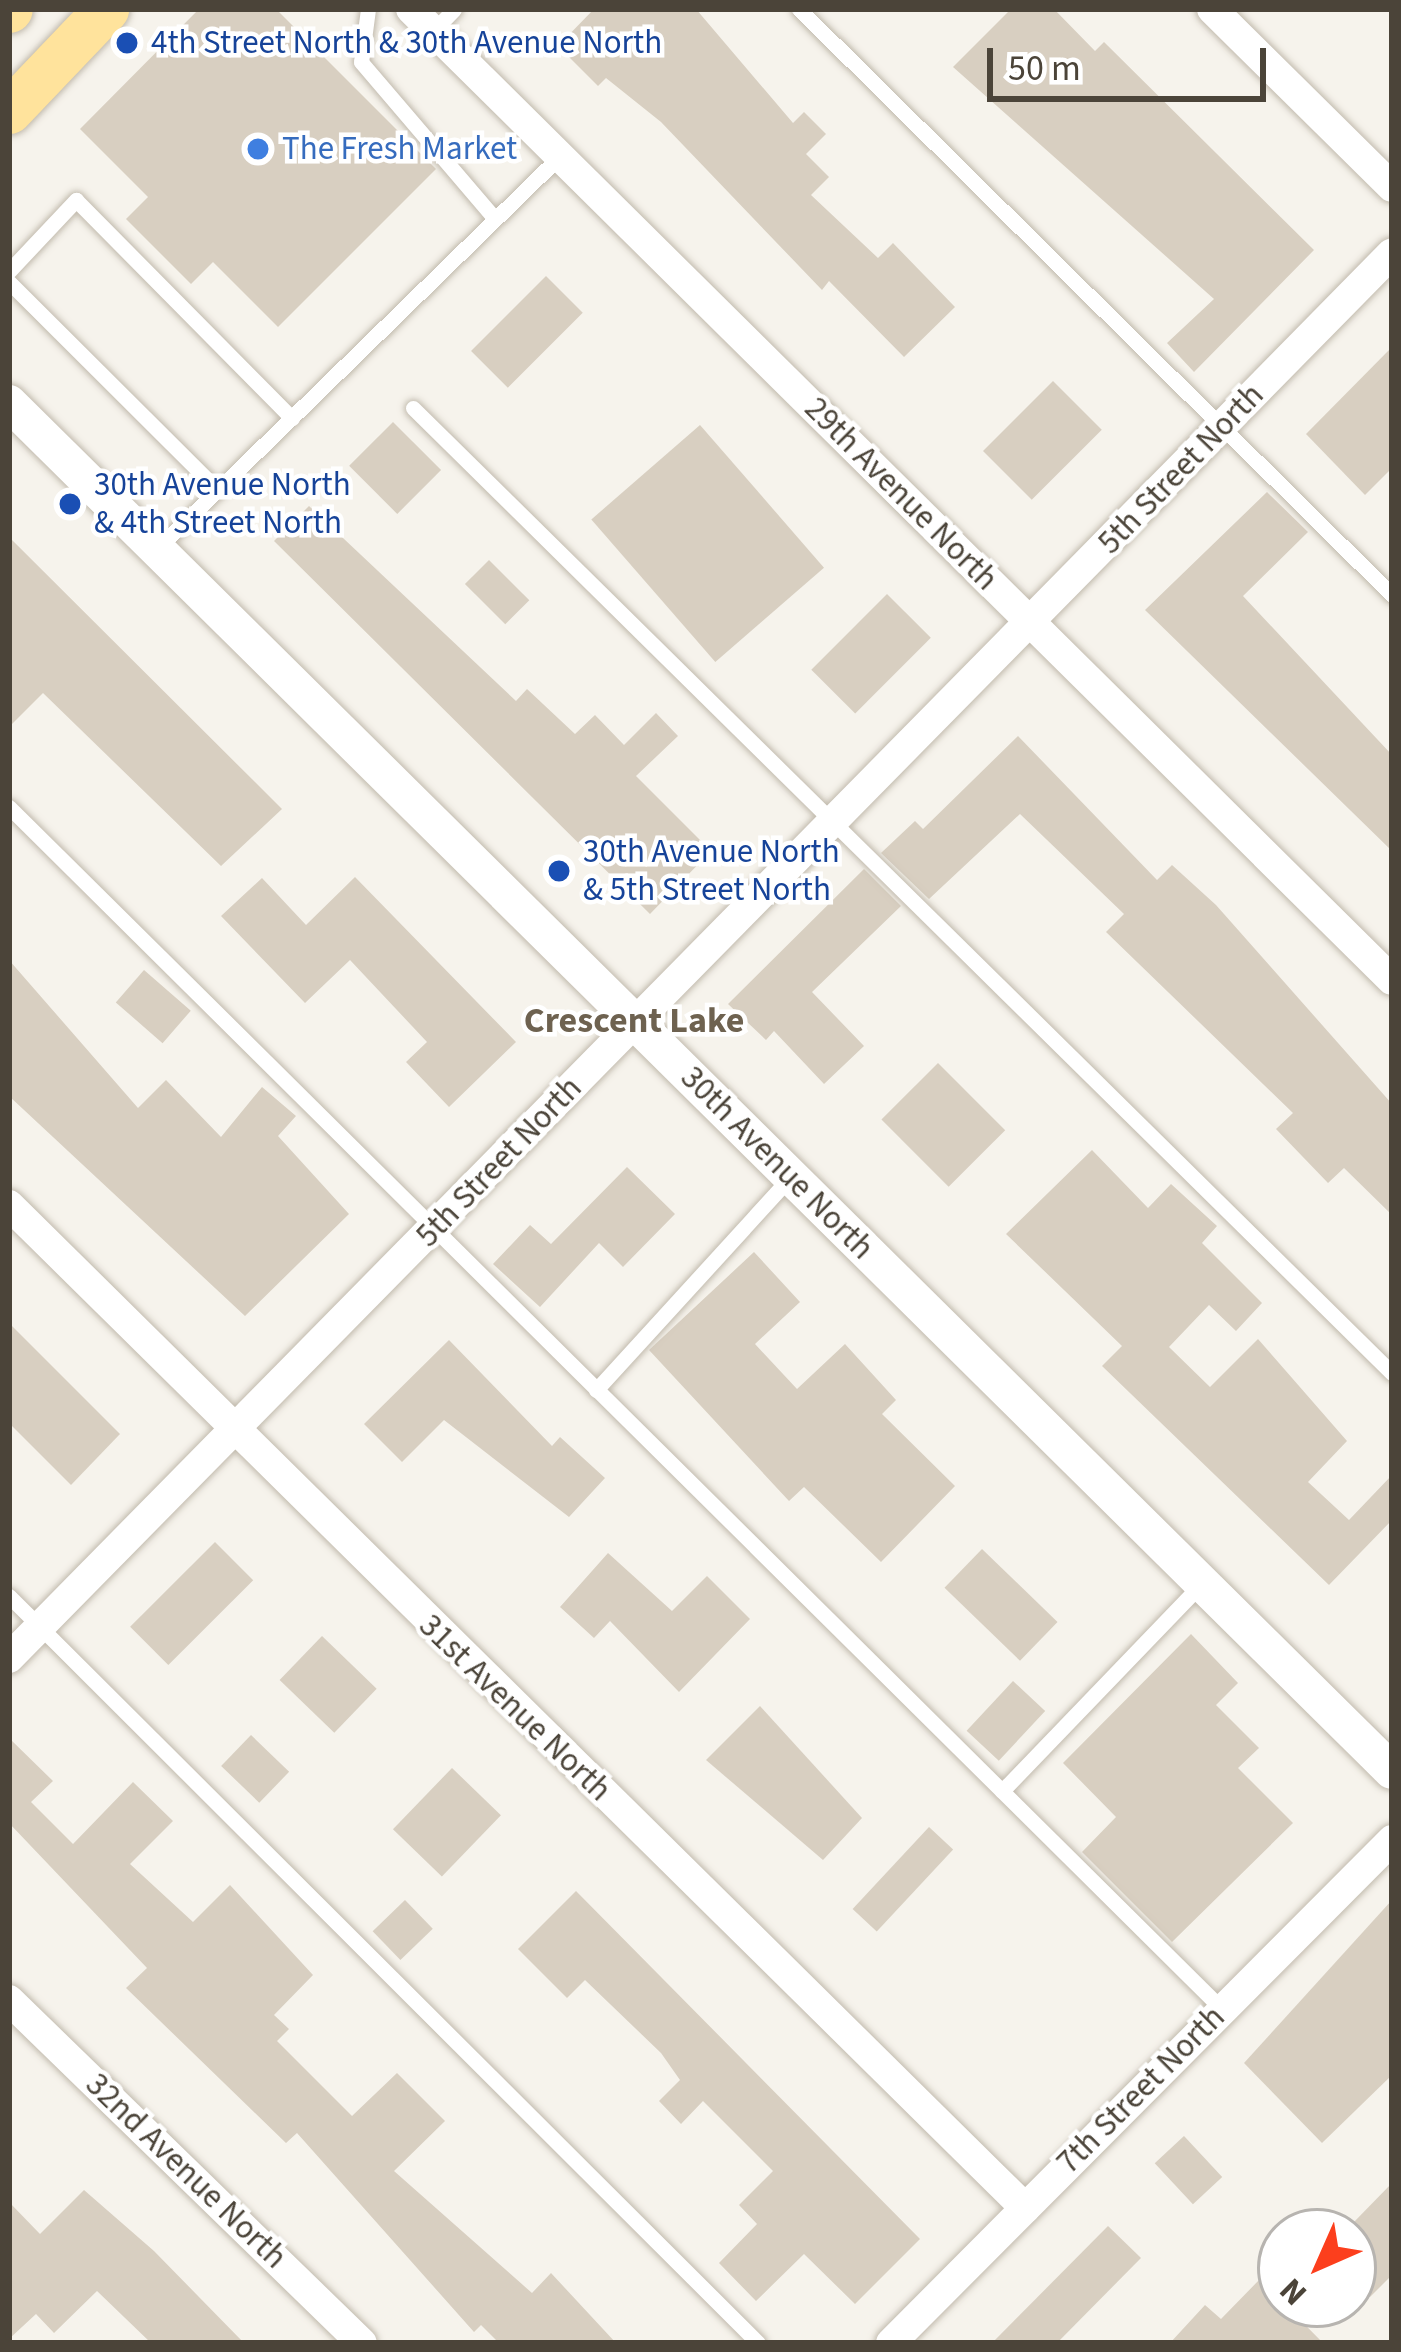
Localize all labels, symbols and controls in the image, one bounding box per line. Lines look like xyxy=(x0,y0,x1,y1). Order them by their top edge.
place label: 4th Street North & 30th Avenue North xyxy=(151,23,662,63)
scale bar xyxy=(993,24,1272,98)
marker: 4th Street North & 30th Avenue North xyxy=(114,30,140,56)
text: 50 m xyxy=(1008,43,1081,94)
place label: The Fresh Market xyxy=(282,129,517,169)
marker: The Fresh Market xyxy=(245,136,271,162)
street label: 5th Street North xyxy=(1090,376,1272,562)
street label: 29th Avenue North xyxy=(796,389,1006,599)
place label: 30th Avenue North & 4th Street North xyxy=(94,465,351,543)
marker: 30th Avenue North & 4th Street North xyxy=(57,491,83,517)
place label: 30th Avenue North & 5th Street North xyxy=(583,832,840,910)
marker: 30th Avenue North & 5th Street North xyxy=(546,858,572,884)
district label: Crescent Lake xyxy=(524,999,744,1043)
street label: 30th Avenue North xyxy=(672,1058,882,1268)
street label: 5th Street North xyxy=(408,1069,590,1255)
street label: 31st Avenue North xyxy=(411,1606,619,1810)
street label: 7th Street North xyxy=(1049,1998,1233,2182)
street label: 32nd Avenue North xyxy=(77,2065,295,2277)
north arrow xyxy=(1257,2208,1377,2328)
text: N xyxy=(1269,2267,1318,2316)

